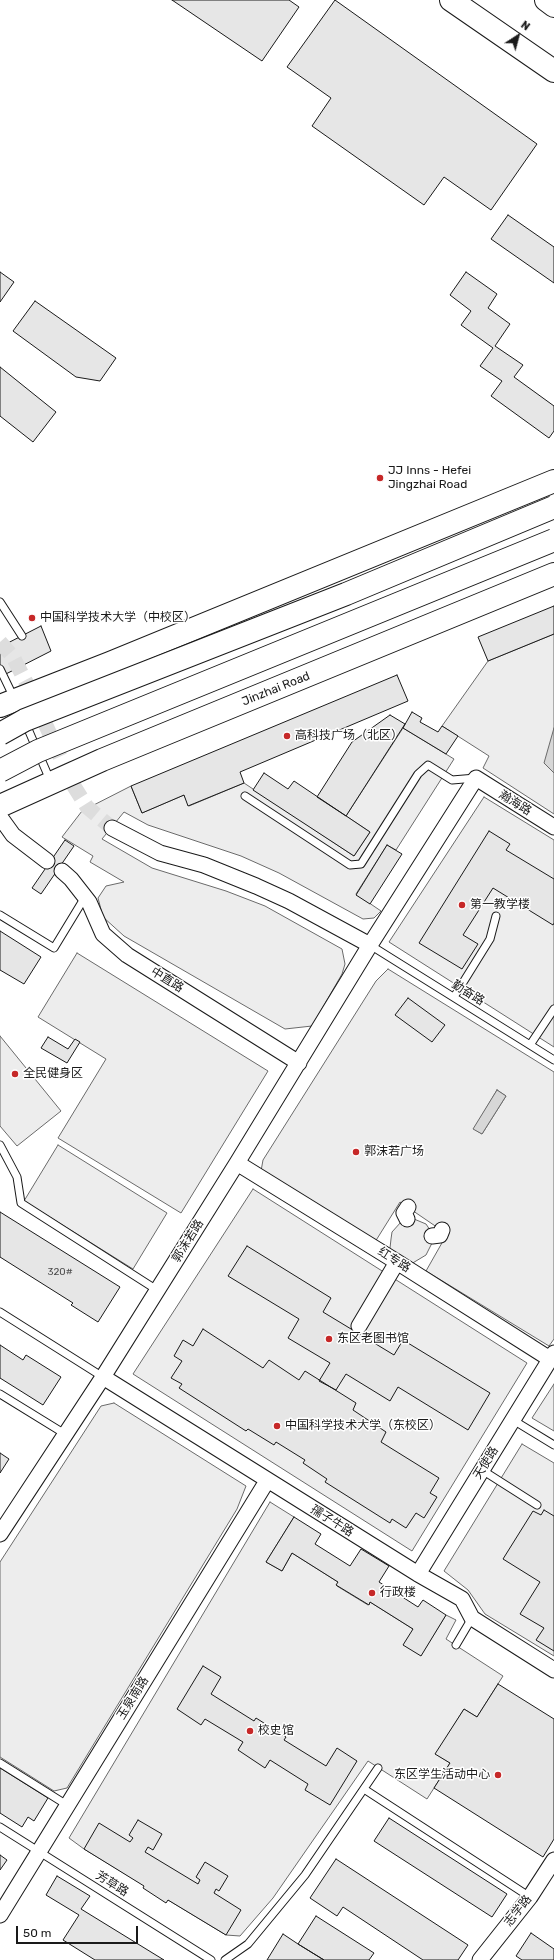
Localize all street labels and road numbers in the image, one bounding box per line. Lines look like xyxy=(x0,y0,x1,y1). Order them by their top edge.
street label: Jinzhai Road xyxy=(240,669,312,709)
street label: 瀚海路 xyxy=(496,787,534,819)
street label: 中直路 xyxy=(148,964,186,996)
street label: 勤奋路 xyxy=(449,977,487,1009)
street label: 郭沫若路 xyxy=(169,1217,207,1265)
street label: 红专路 xyxy=(375,1244,413,1276)
street label: 天使路 xyxy=(470,1444,502,1482)
street label: 孺子牛路 xyxy=(308,1502,356,1540)
street label: 玉泉南路 xyxy=(114,1674,152,1722)
street label: 芳草路 xyxy=(93,1868,131,1900)
street label: 志学路 xyxy=(501,1892,535,1930)

